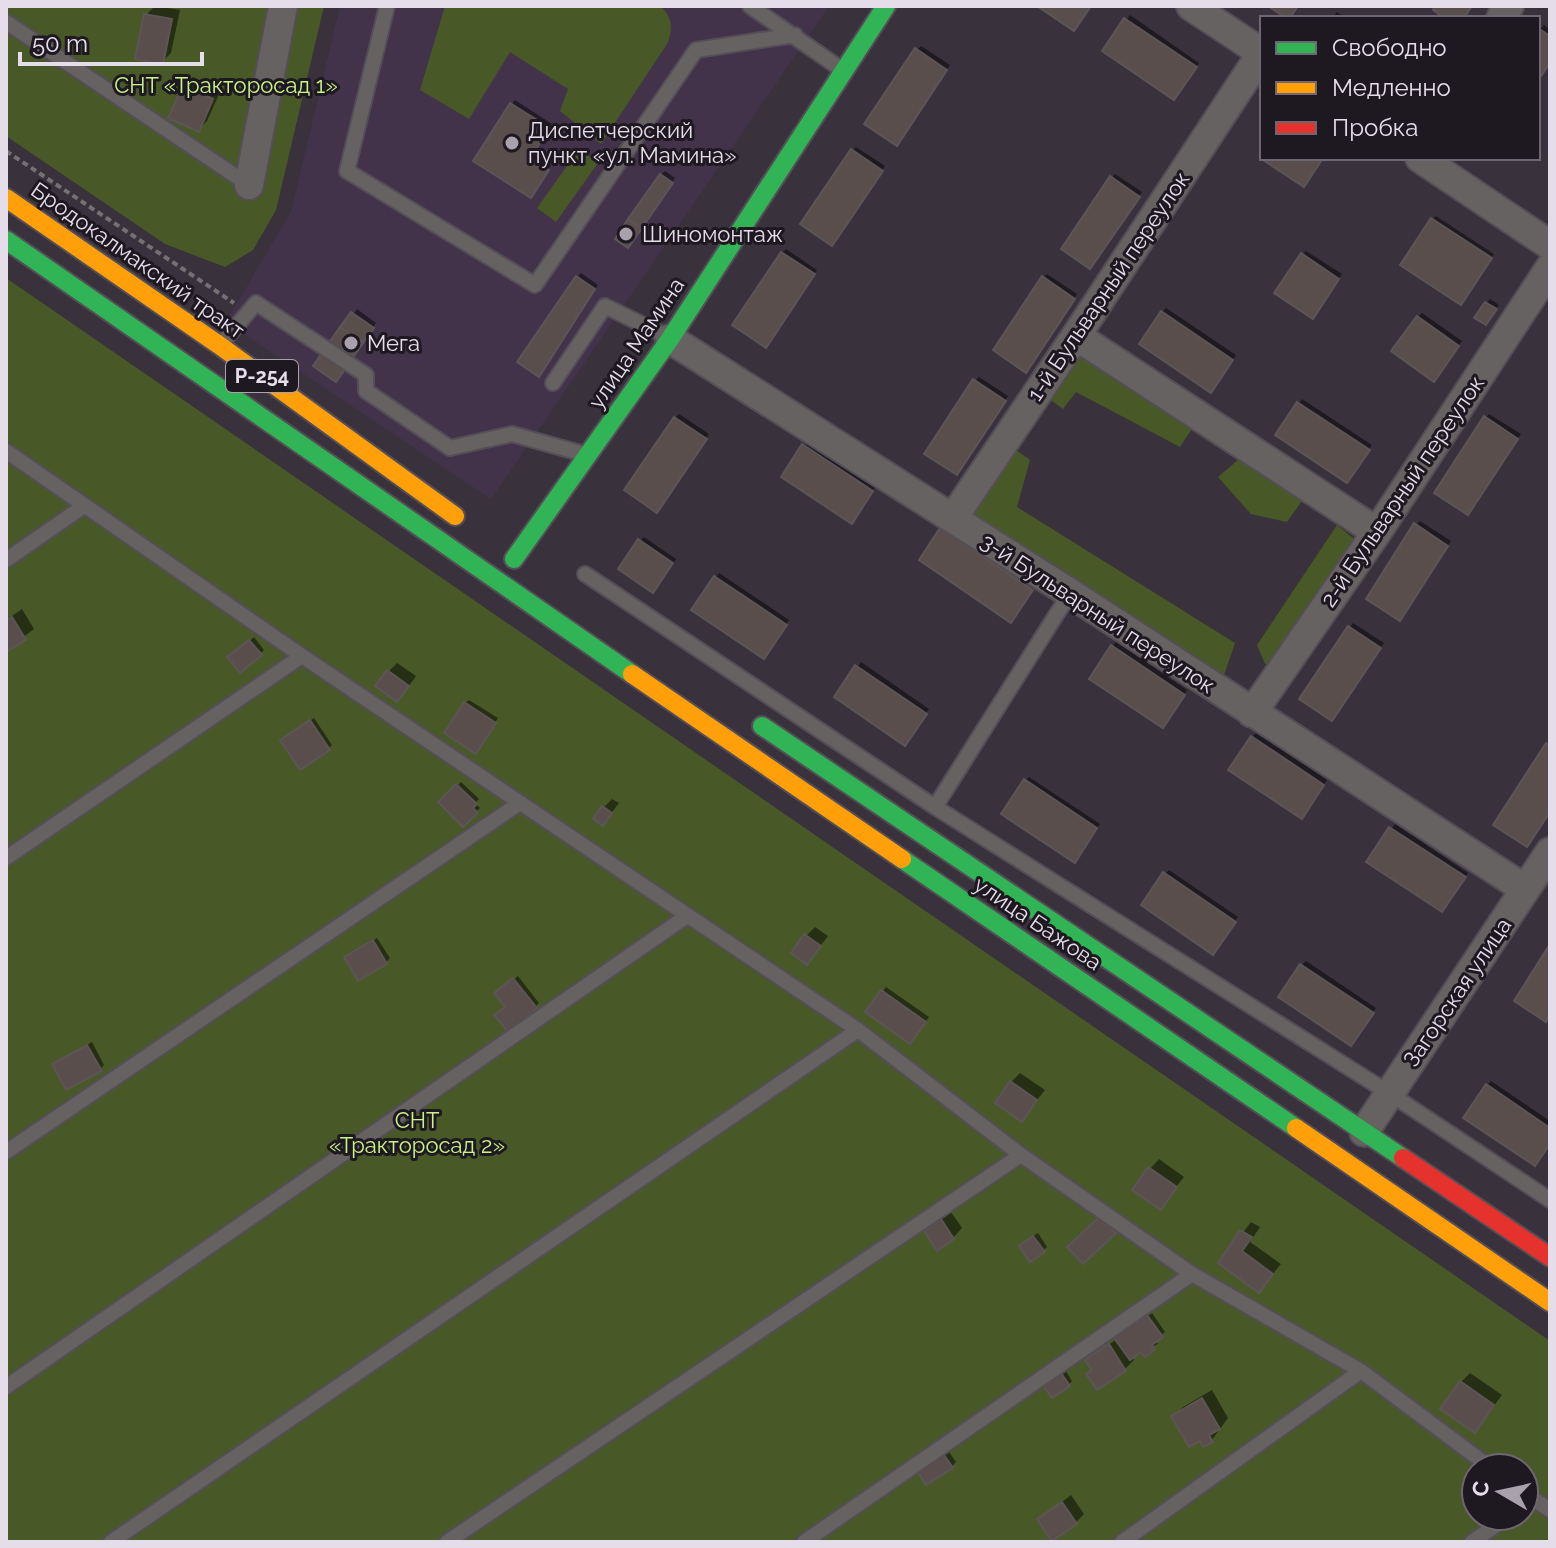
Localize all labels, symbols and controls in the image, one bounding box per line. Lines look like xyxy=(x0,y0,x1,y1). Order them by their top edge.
scale bar xyxy=(20,16,202,66)
legend xyxy=(1260,16,1540,160)
text: 50 m xyxy=(32,29,88,58)
text: Свободно xyxy=(1332,33,1447,62)
park label: СНТ «Тракторосад 1» xyxy=(114,72,338,98)
text: Медленно xyxy=(1332,73,1451,102)
text: Пробка xyxy=(1332,113,1418,142)
place label: Диспетчерский пункт «ул. Мамина» xyxy=(528,117,737,168)
marker: Диспетчерский пункт «ул. Мамина» xyxy=(503,134,521,152)
street label: 1-й Бульварный переулок xyxy=(1021,166,1195,406)
street label: Бродокалмакский тракт xyxy=(26,176,250,344)
place label: Шиномонтаж xyxy=(642,221,783,247)
marker: Шиномонтаж xyxy=(617,225,635,243)
street label: улица Мамина xyxy=(583,273,689,413)
place label: Мега xyxy=(367,330,420,356)
marker: Мега xyxy=(342,334,360,352)
road number: Р-254 xyxy=(226,360,298,392)
street label: 2-й Бульварный переулок xyxy=(1315,370,1489,612)
street label: 3-й Бульварный переулок xyxy=(976,528,1220,698)
street label: улица Бажова xyxy=(969,871,1107,975)
street label: Загорская улица xyxy=(1398,913,1516,1071)
park label: СНТ «Тракторосад 2» xyxy=(329,1107,505,1158)
north arrow xyxy=(1460,1452,1540,1532)
text: С xyxy=(1466,1479,1494,1498)

